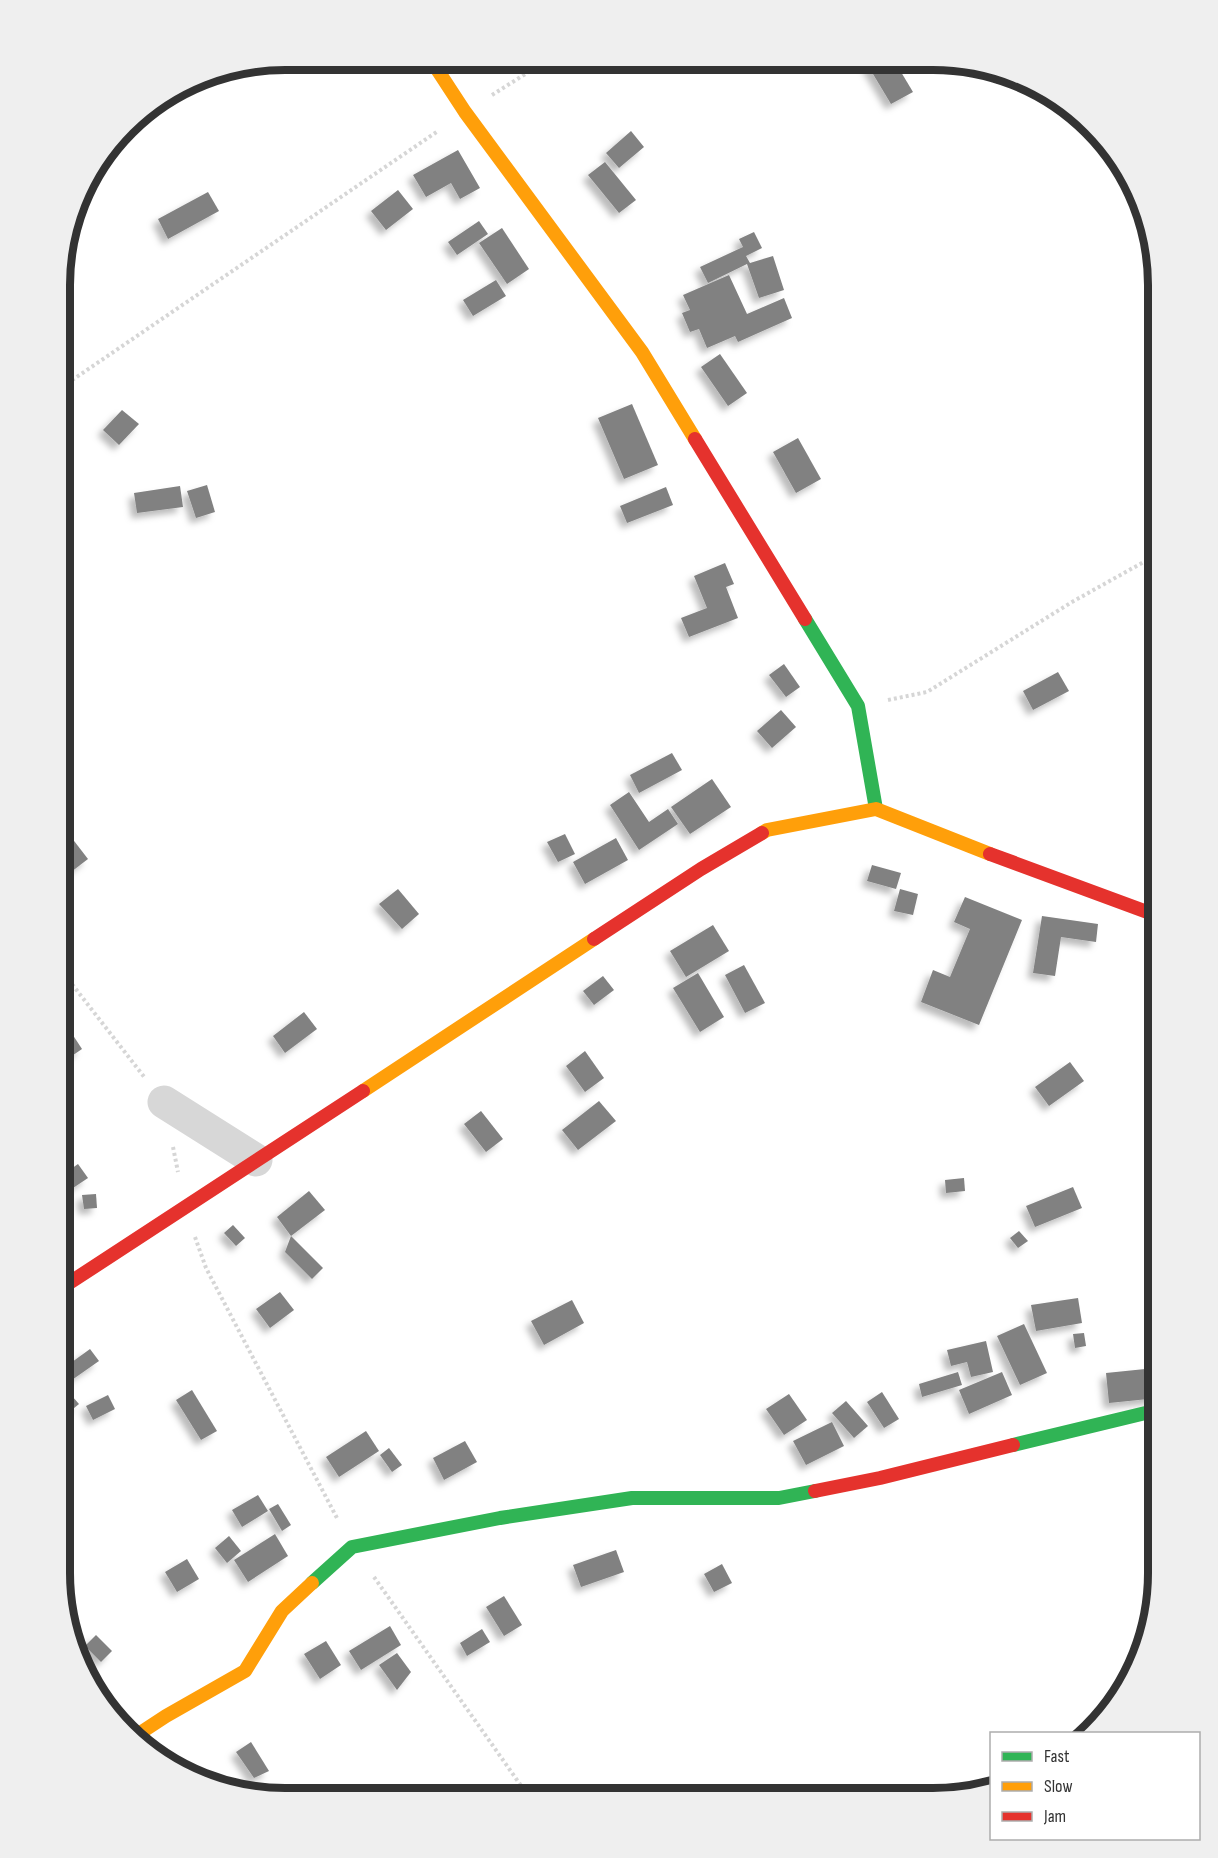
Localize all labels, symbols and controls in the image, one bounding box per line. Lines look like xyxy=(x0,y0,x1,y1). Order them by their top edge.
legend xyxy=(990,1732,1200,1840)
text: Fast xyxy=(1044,1746,1070,1767)
text: Slow xyxy=(1044,1776,1073,1797)
text: Jam xyxy=(1043,1806,1066,1827)

